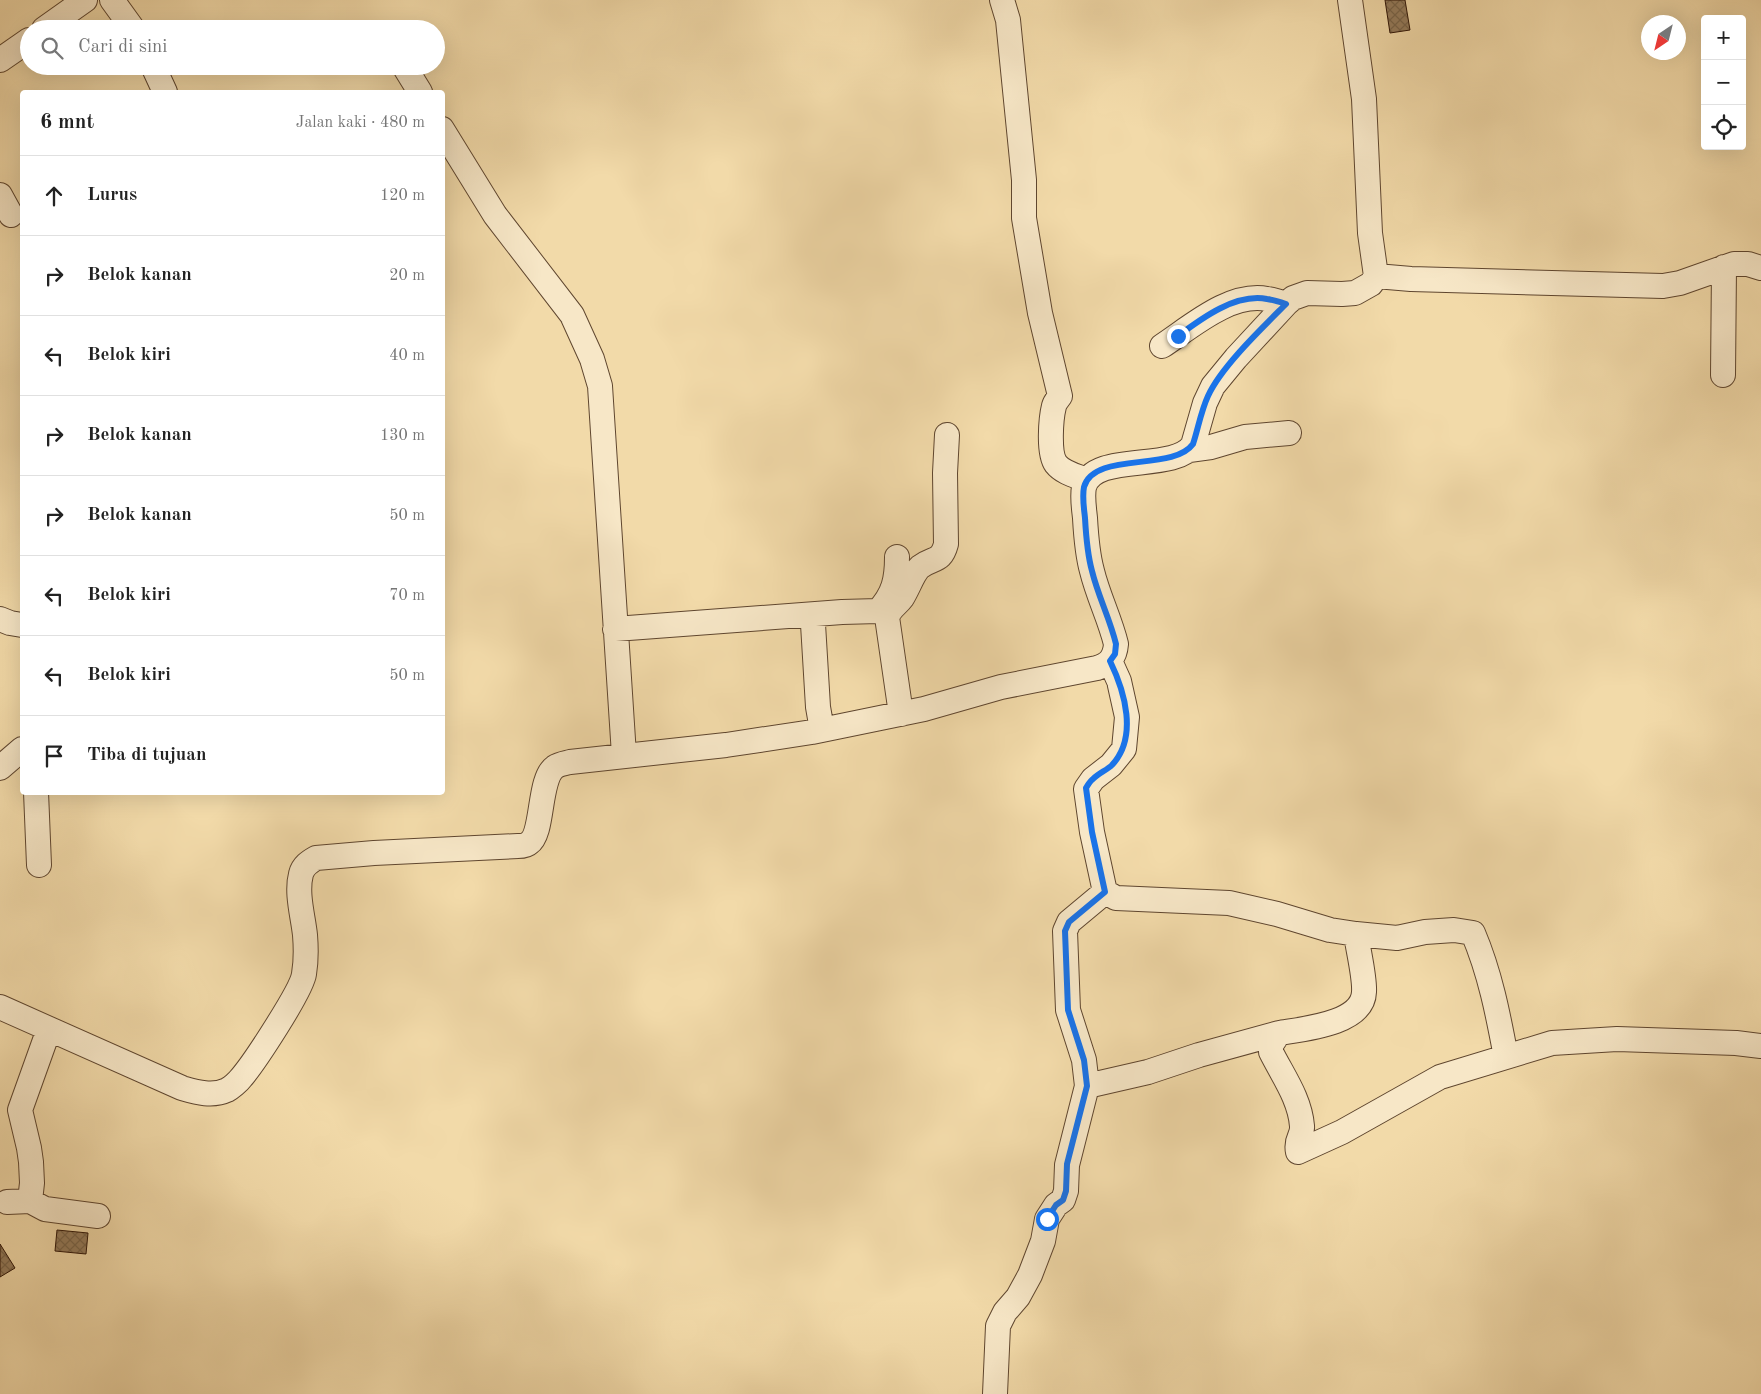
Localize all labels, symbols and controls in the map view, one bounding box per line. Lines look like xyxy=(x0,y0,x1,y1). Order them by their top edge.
north arrow xyxy=(1641,15,1686,60)
map controls xyxy=(1701,15,1746,150)
button: + xyxy=(1701,15,1746,60)
search box xyxy=(20,20,445,75)
icon: search xyxy=(38,34,66,62)
text: Cari di sini xyxy=(78,38,168,57)
button: − xyxy=(1701,60,1746,105)
button: locate xyxy=(1701,105,1746,150)
text: 6 mnt xyxy=(40,112,94,133)
text: Jalan kaki · 480 m xyxy=(296,115,425,131)
icon: ahead xyxy=(40,182,68,210)
text: Lurus xyxy=(87,186,137,205)
text: 120 m xyxy=(380,188,425,204)
icon: right xyxy=(40,262,68,290)
text: Belok kanan xyxy=(87,266,192,285)
text: 20 m xyxy=(389,268,425,284)
route end xyxy=(1167,325,1190,348)
icon: left xyxy=(40,342,68,370)
text: Belok kiri xyxy=(87,346,171,365)
text: 40 m xyxy=(389,348,425,364)
icon: right xyxy=(40,422,68,450)
text: Belok kanan xyxy=(87,426,192,445)
text: 130 m xyxy=(380,428,425,444)
icon: right xyxy=(40,502,68,530)
text: Belok kanan xyxy=(87,506,192,525)
text: 50 m xyxy=(389,508,425,524)
icon: left xyxy=(40,582,68,610)
text: Belok kiri xyxy=(87,586,171,605)
text: 70 m xyxy=(389,588,425,604)
icon: left xyxy=(40,662,68,690)
text: Belok kiri xyxy=(87,666,171,685)
text: 50 m xyxy=(389,668,425,684)
icon: arrive xyxy=(40,742,68,770)
text: Tiba di tujuan xyxy=(87,746,207,765)
route start xyxy=(1036,1208,1059,1231)

